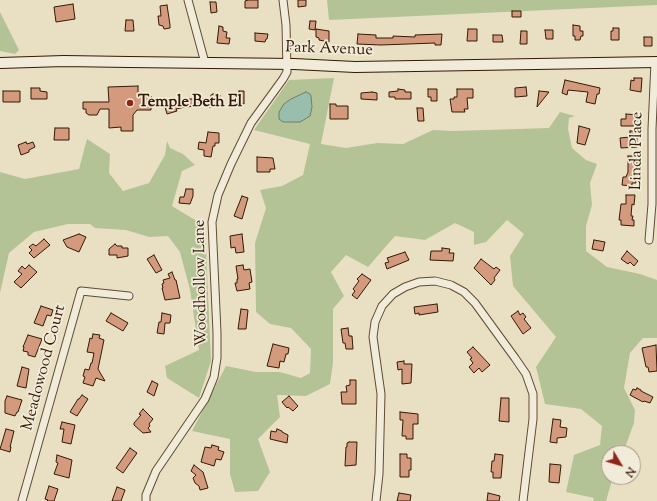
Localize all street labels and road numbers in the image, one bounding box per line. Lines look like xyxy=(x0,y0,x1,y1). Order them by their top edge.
street label: Park Avenue xyxy=(285,39,373,61)
street label: Linda Place xyxy=(628,112,648,190)
street label: Woodhollow Lane xyxy=(191,219,213,347)
street label: Meadowood Court xyxy=(19,303,71,433)

